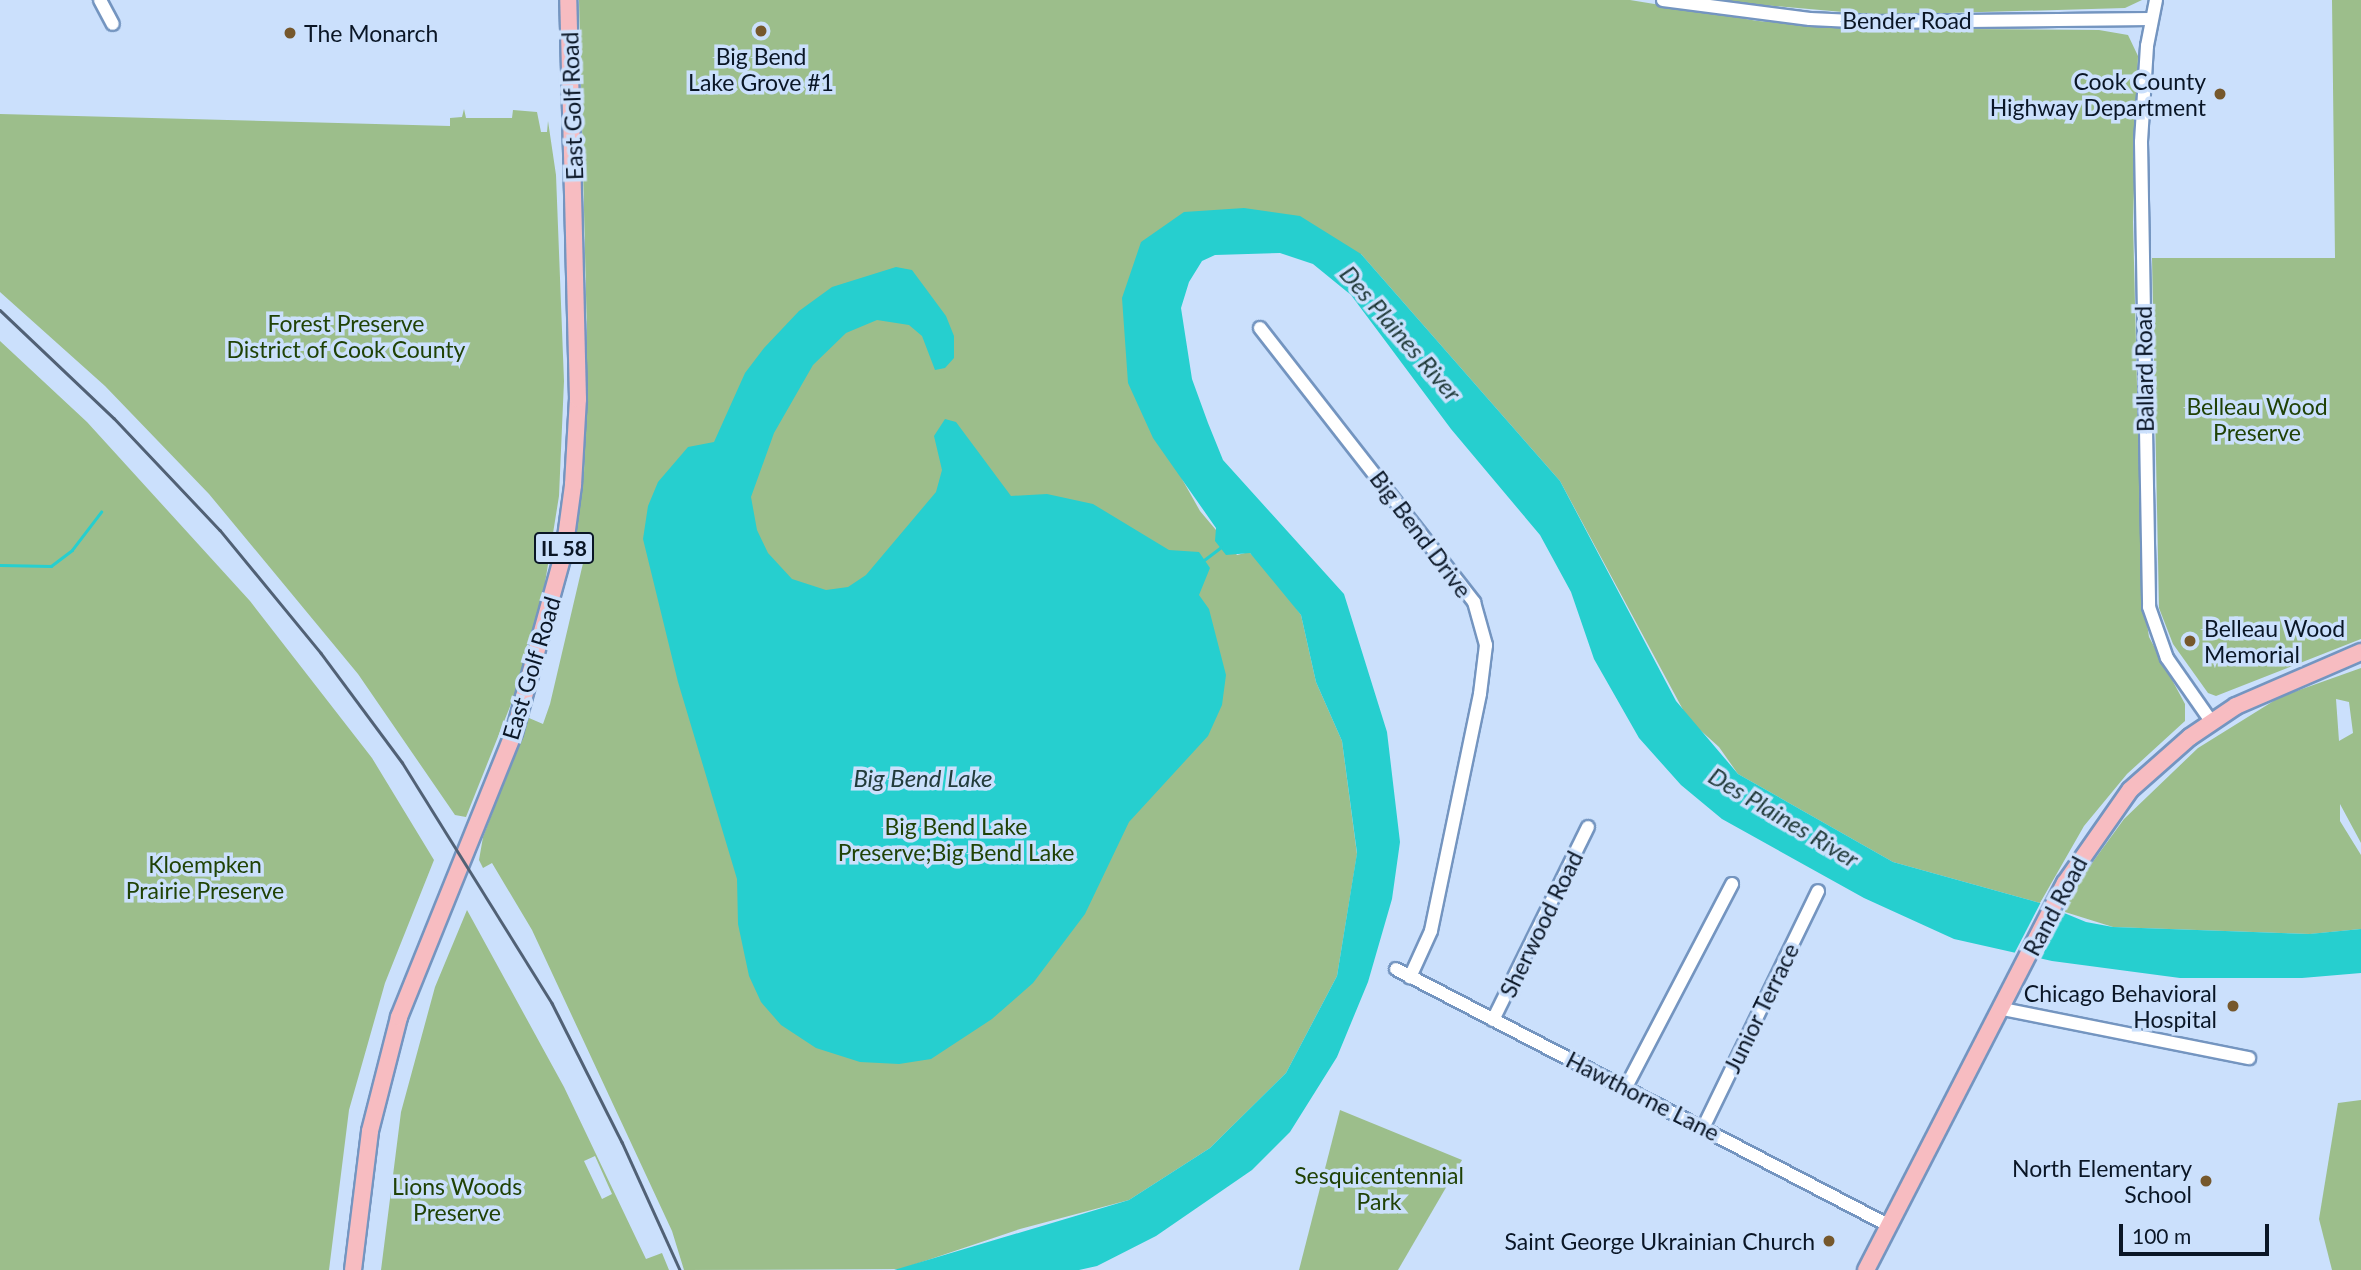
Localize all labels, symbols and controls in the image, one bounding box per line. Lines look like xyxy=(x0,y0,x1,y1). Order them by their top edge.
street label: Bender Road xyxy=(1842,6,1972,34)
place label: The Monarch xyxy=(304,19,438,47)
marker: Big Bend Lake Grove #1 xyxy=(753,23,769,39)
marker: The Monarch xyxy=(282,25,298,41)
street label: East Golf Road xyxy=(556,31,588,181)
place label: Big Bend Lake Grove #1 xyxy=(688,42,834,96)
place label: Cook County Highway Department xyxy=(1989,67,2206,121)
marker: Cook County Highway Department xyxy=(2212,86,2228,102)
water label: Des Plaines River xyxy=(1334,259,1468,407)
street label: Ballard Road xyxy=(2129,306,2159,432)
park label: Forest Preserve District of Cook County xyxy=(226,309,466,363)
park label: Belleau Wood Preserve xyxy=(2186,392,2328,446)
street label: Big Bend Drive xyxy=(1364,465,1478,603)
road number: IL 58 xyxy=(532,530,596,566)
street label: East Golf Road xyxy=(496,593,566,743)
place label: Belleau Wood Memorial xyxy=(2204,614,2345,668)
marker: Belleau Wood Memorial xyxy=(2182,633,2198,649)
water label: Des Plaines River xyxy=(1704,761,1864,873)
water label: Big Bend Lake xyxy=(853,764,993,792)
park label: Big Bend Lake Preserve;Big Bend Lake xyxy=(838,812,1074,866)
street label: Sherwood Road xyxy=(1494,846,1588,1002)
park label: Kloempken Prairie Preserve xyxy=(126,850,284,904)
street label: Rand Road xyxy=(2017,852,2093,960)
street label: Junior Terrace xyxy=(1718,938,1804,1078)
place label: Chicago Behavioral Hospital xyxy=(2024,979,2217,1033)
marker: Chicago Behavioral Hospital xyxy=(2223,996,2243,1016)
street label: Hawthorne Lane xyxy=(1562,1046,1724,1146)
place label: North Elementary School xyxy=(2012,1154,2192,1208)
park label: Sesquicentennial Park xyxy=(1294,1161,1464,1215)
park label: Lions Woods Preserve xyxy=(392,1172,522,1226)
marker: North Elementary School xyxy=(2198,1173,2214,1189)
scale bar xyxy=(2123,1210,2274,1254)
text: 100 m xyxy=(2132,1223,2191,1248)
place label: Saint George Ukrainian Church xyxy=(1504,1227,1815,1255)
marker: Saint George Ukrainian Church xyxy=(1821,1233,1837,1249)

